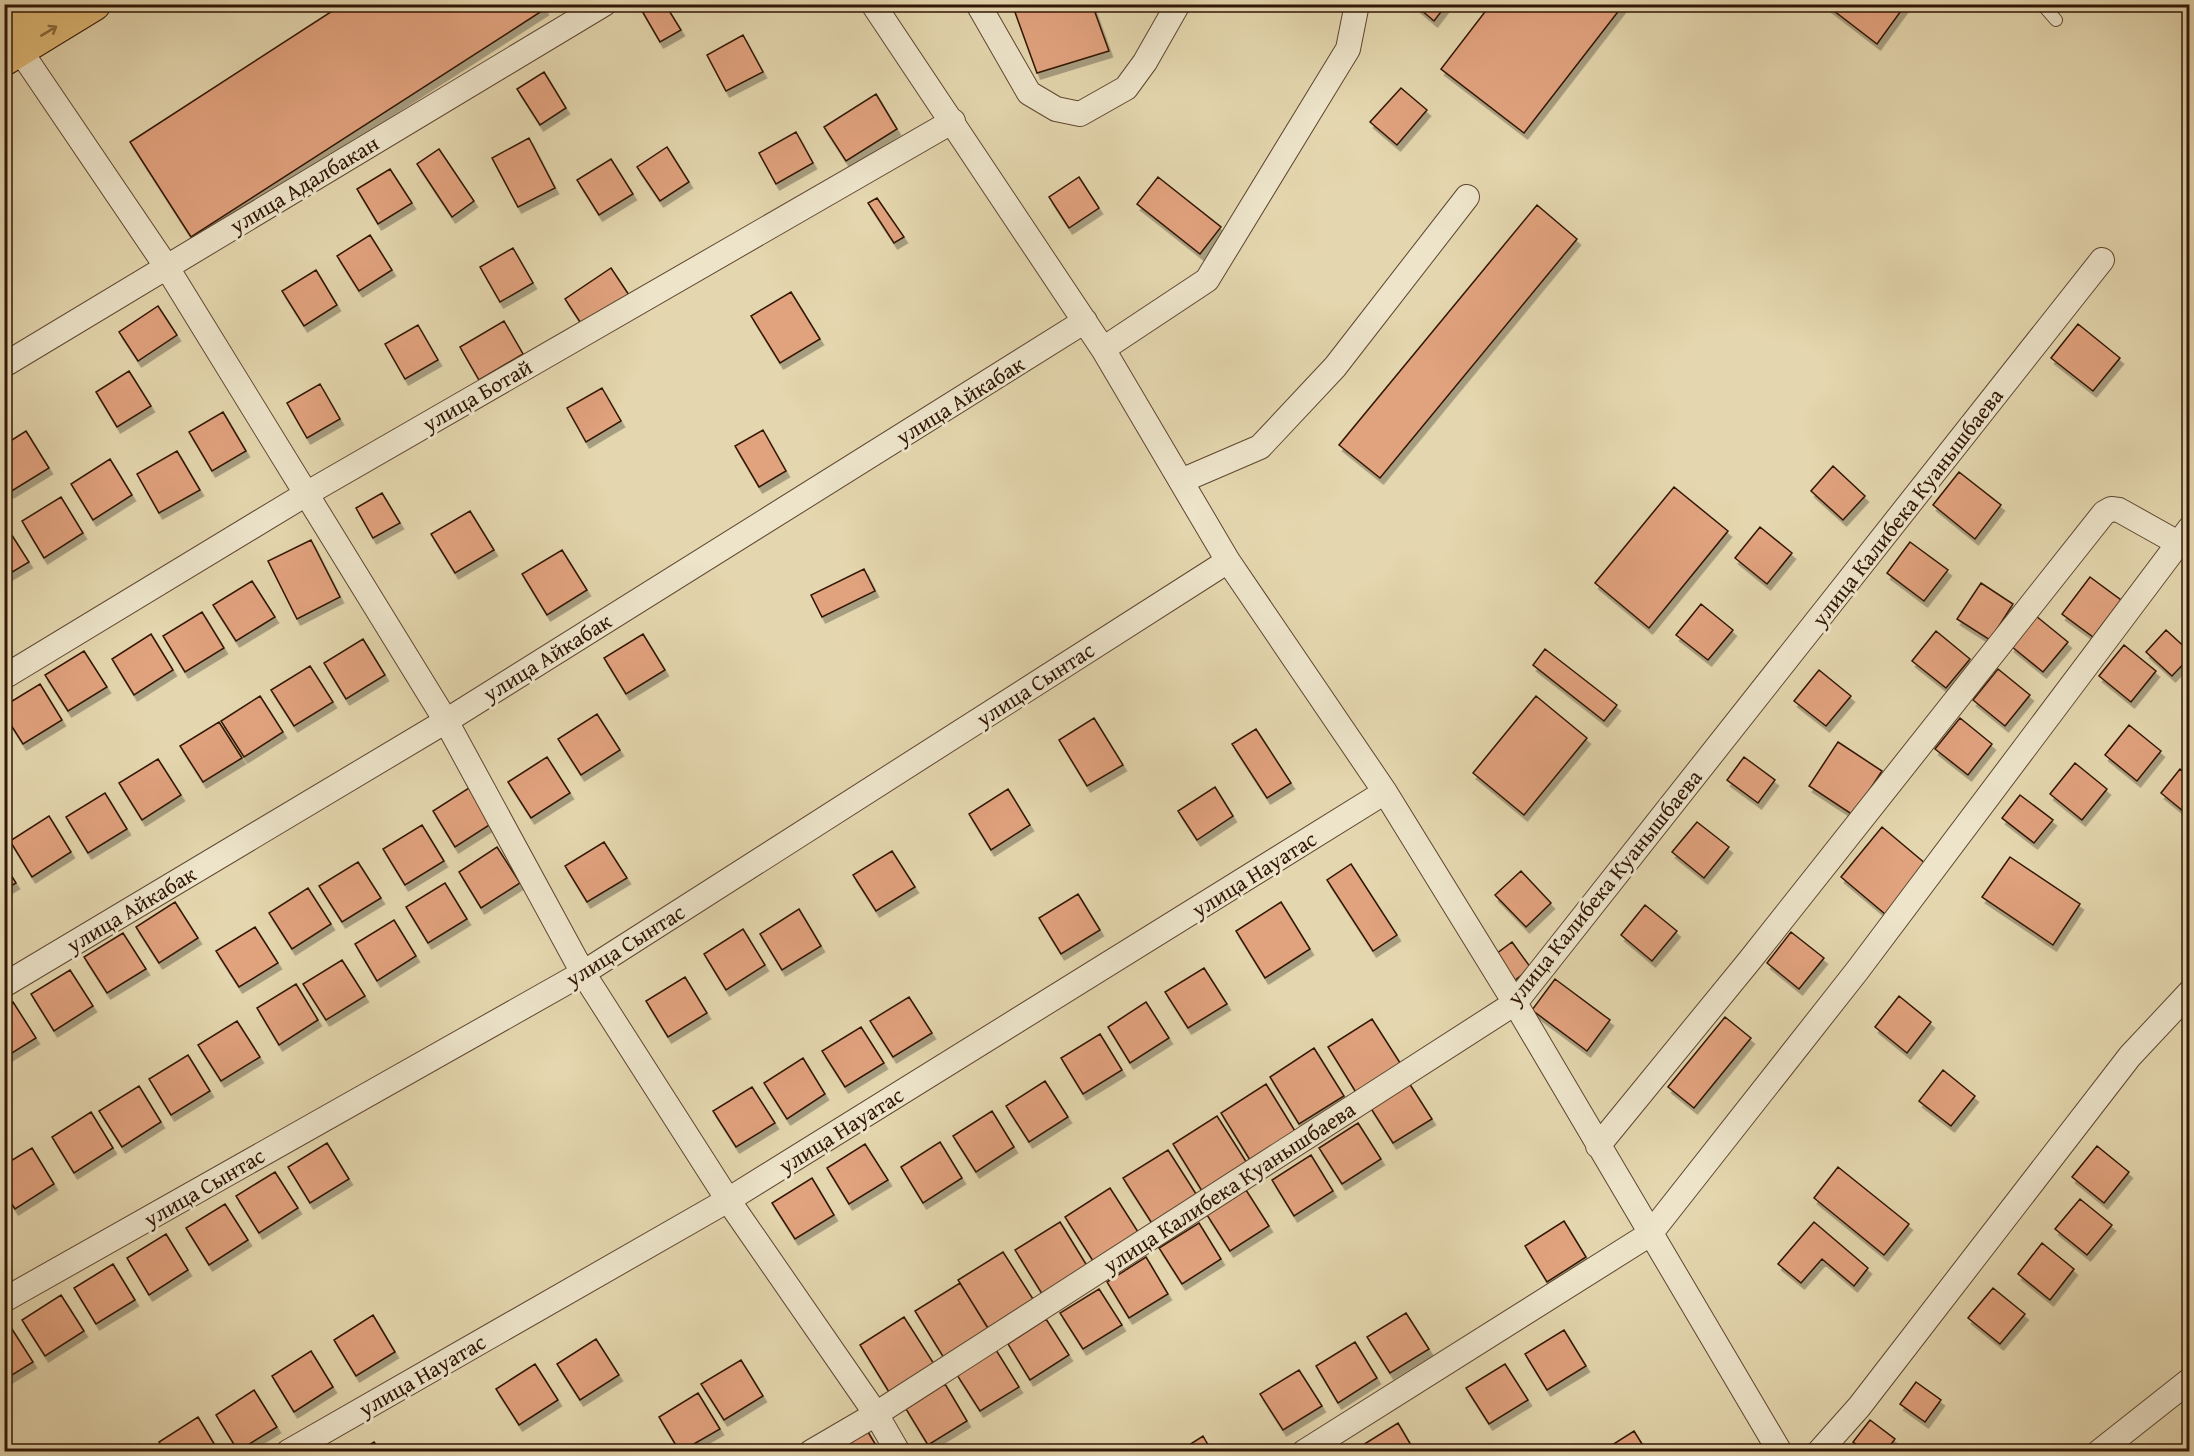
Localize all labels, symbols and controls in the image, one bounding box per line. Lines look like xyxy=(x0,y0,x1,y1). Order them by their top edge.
one-way arrow xyxy=(40,25,57,37)
street label: улица Адалбакан xyxy=(223,127,385,242)
street label: улица Айкабак xyxy=(889,348,1031,453)
street label: улица Ботай xyxy=(415,351,538,440)
street label: улица Калибека Куанышбаева xyxy=(1803,380,2011,634)
street label: улица Айкабак xyxy=(476,605,618,710)
street label: улица Сынтас xyxy=(969,634,1101,735)
street label: улица Калибека Куанышбаева xyxy=(1498,762,1710,1013)
street label: улица Науатас xyxy=(1185,823,1323,926)
street label: улица Айкабак xyxy=(59,857,202,961)
street label: улица Сынтас xyxy=(558,895,691,995)
street label: улица Науатас xyxy=(772,1079,910,1182)
street label: улица Калибека Куанышбаева xyxy=(1096,1093,1362,1281)
street label: улица Сынтас xyxy=(137,1139,271,1235)
street label: улица Науатас xyxy=(352,1326,492,1425)

